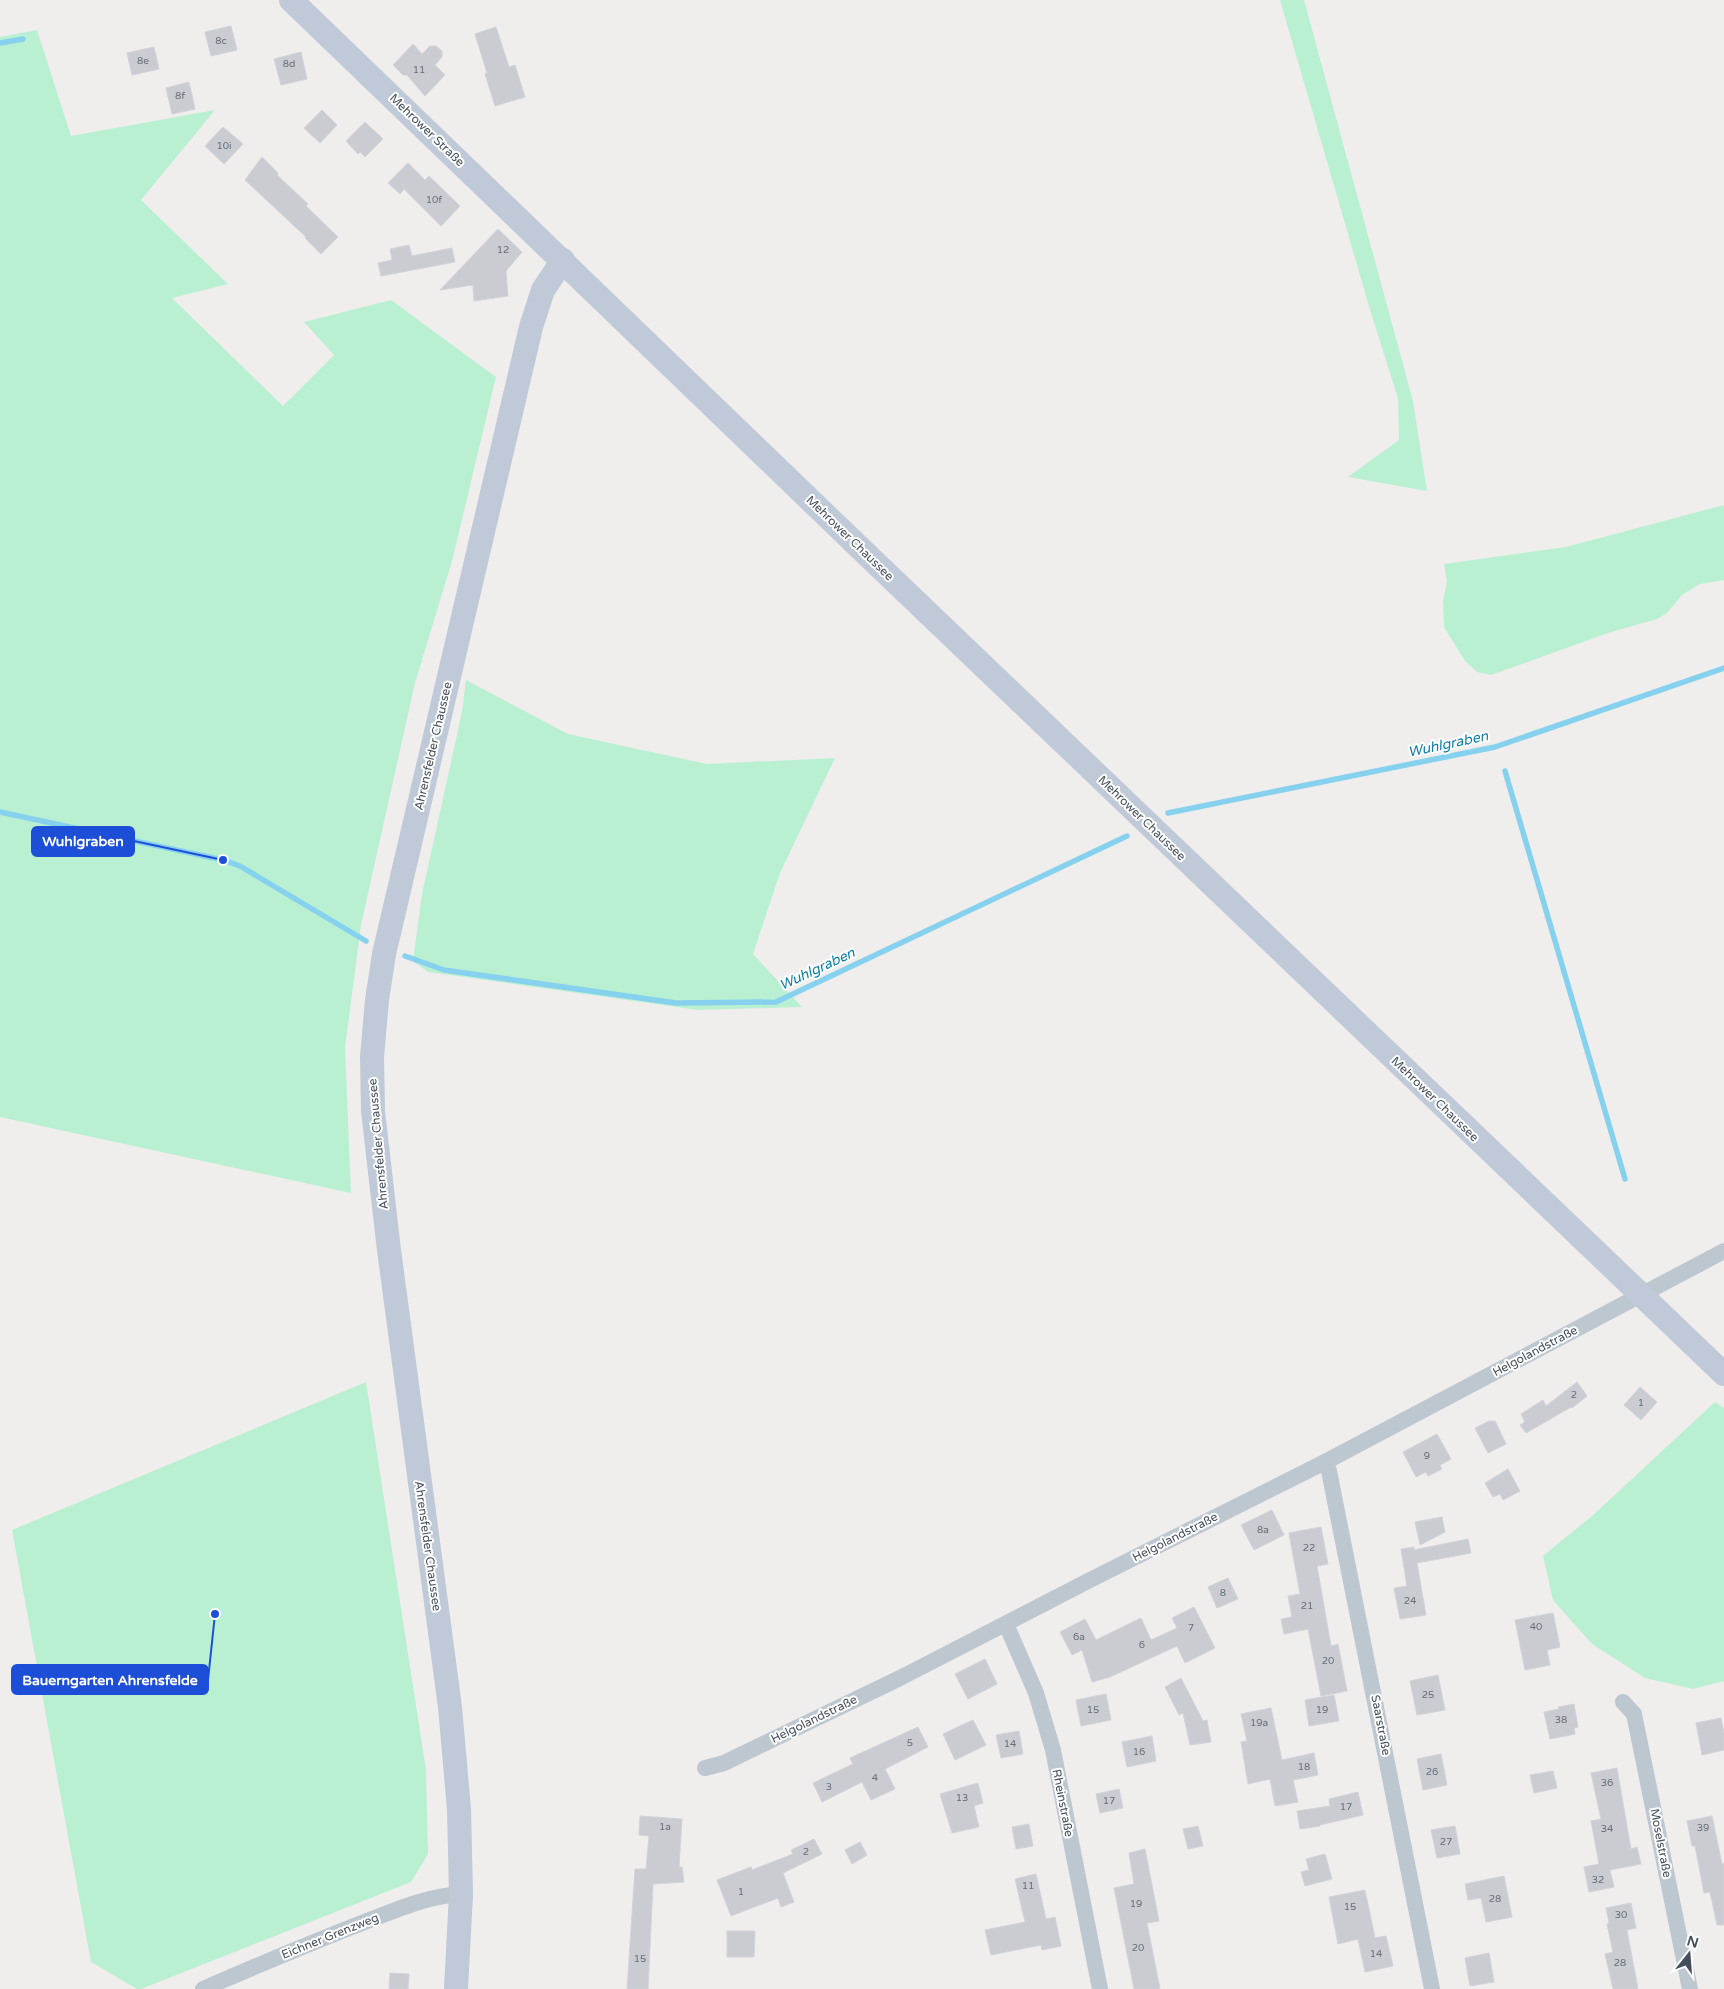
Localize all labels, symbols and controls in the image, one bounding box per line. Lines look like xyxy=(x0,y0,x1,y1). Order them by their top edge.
house number: 8c xyxy=(215,35,227,47)
house number: 8e xyxy=(137,55,149,67)
house number: 8d xyxy=(283,58,295,70)
house number: 11 xyxy=(413,64,425,76)
house number: 8f xyxy=(175,90,185,102)
street label: Mehrower Straße xyxy=(387,91,467,169)
house number: 10i xyxy=(216,140,232,152)
house number: 10f xyxy=(426,194,442,206)
house number: 12 xyxy=(497,244,509,256)
street label: Mehrower Chaussee xyxy=(803,493,897,583)
street label: Ahrensfelder Chaussee xyxy=(411,680,455,812)
water label: Wuhlgraben xyxy=(1406,727,1490,761)
street label: Mehrower Chaussee xyxy=(1095,773,1189,863)
callout: Wuhlgraben xyxy=(32,827,134,856)
text: Wuhlgraben xyxy=(42,833,124,850)
water label: Wuhlgraben xyxy=(776,944,858,994)
street label: Mehrower Chaussee xyxy=(1388,1054,1482,1144)
street label: Ahrensfelder Chaussee xyxy=(365,1078,391,1210)
street label: Helgolandstraße xyxy=(1490,1323,1580,1379)
house number: 2 xyxy=(1571,1389,1577,1401)
house number: 1 xyxy=(1638,1397,1644,1409)
house number: 9 xyxy=(1424,1450,1430,1462)
street label: Ahrensfelder Chaussee xyxy=(412,1480,444,1612)
street label: Helgolandstraße xyxy=(1130,1509,1220,1565)
house number: 8a xyxy=(1257,1524,1269,1536)
house number: 22 xyxy=(1303,1542,1315,1554)
house number: 8 xyxy=(1220,1587,1226,1599)
house number: 24 xyxy=(1404,1595,1416,1607)
house number: 21 xyxy=(1301,1600,1313,1612)
house number: 40 xyxy=(1530,1621,1542,1633)
house number: 7 xyxy=(1188,1622,1194,1634)
house number: 6a xyxy=(1073,1631,1085,1643)
house number: 6 xyxy=(1139,1639,1145,1651)
house number: 20 xyxy=(1322,1655,1334,1667)
callout: Bauerngarten Ahrensfelde xyxy=(12,1665,208,1694)
text: Bauerngarten Ahrensfelde xyxy=(22,1672,198,1689)
house number: 25 xyxy=(1422,1689,1434,1701)
street label: Helgolandstraße xyxy=(769,1692,859,1746)
street label: Saarstraße xyxy=(1368,1694,1394,1757)
house number: 15 xyxy=(1087,1704,1099,1716)
house number: 19 xyxy=(1316,1704,1328,1716)
house number: 38 xyxy=(1555,1714,1567,1726)
house number: 19a xyxy=(1250,1717,1268,1729)
house number: 5 xyxy=(907,1737,913,1749)
house number: 14 xyxy=(1004,1738,1016,1750)
house number: 16 xyxy=(1133,1746,1145,1758)
house number: 18 xyxy=(1298,1761,1310,1773)
house number: 26 xyxy=(1426,1766,1438,1778)
street label: Rheinstraße xyxy=(1050,1768,1076,1838)
house number: 4 xyxy=(872,1772,878,1784)
house number: 36 xyxy=(1601,1777,1613,1789)
house number: 3 xyxy=(826,1781,832,1793)
house number: 13 xyxy=(956,1792,968,1804)
house number: 17 xyxy=(1103,1795,1115,1807)
house number: 17 xyxy=(1340,1801,1352,1813)
street label: Moselstraße xyxy=(1647,1807,1675,1879)
house number: 1a xyxy=(659,1821,671,1833)
house number: 39 xyxy=(1697,1822,1709,1834)
house number: 34 xyxy=(1601,1823,1613,1835)
house number: 27 xyxy=(1440,1836,1452,1848)
house number: 2 xyxy=(803,1846,809,1858)
house number: 32 xyxy=(1592,1874,1604,1886)
house number: 11 xyxy=(1022,1880,1034,1892)
house number: 1 xyxy=(738,1886,744,1898)
house number: 28 xyxy=(1489,1893,1501,1905)
house number: 19 xyxy=(1130,1898,1142,1910)
house number: 15 xyxy=(1344,1901,1356,1913)
house number: 30 xyxy=(1615,1909,1627,1921)
street label: Eichner Grenzweg xyxy=(279,1910,381,1962)
north arrow xyxy=(1664,1929,1714,1979)
text: N xyxy=(1685,1932,1701,1952)
house number: 20 xyxy=(1132,1942,1144,1954)
house number: 14 xyxy=(1370,1948,1382,1960)
house number: 15 xyxy=(634,1953,646,1965)
house number: 28 xyxy=(1614,1957,1626,1969)

